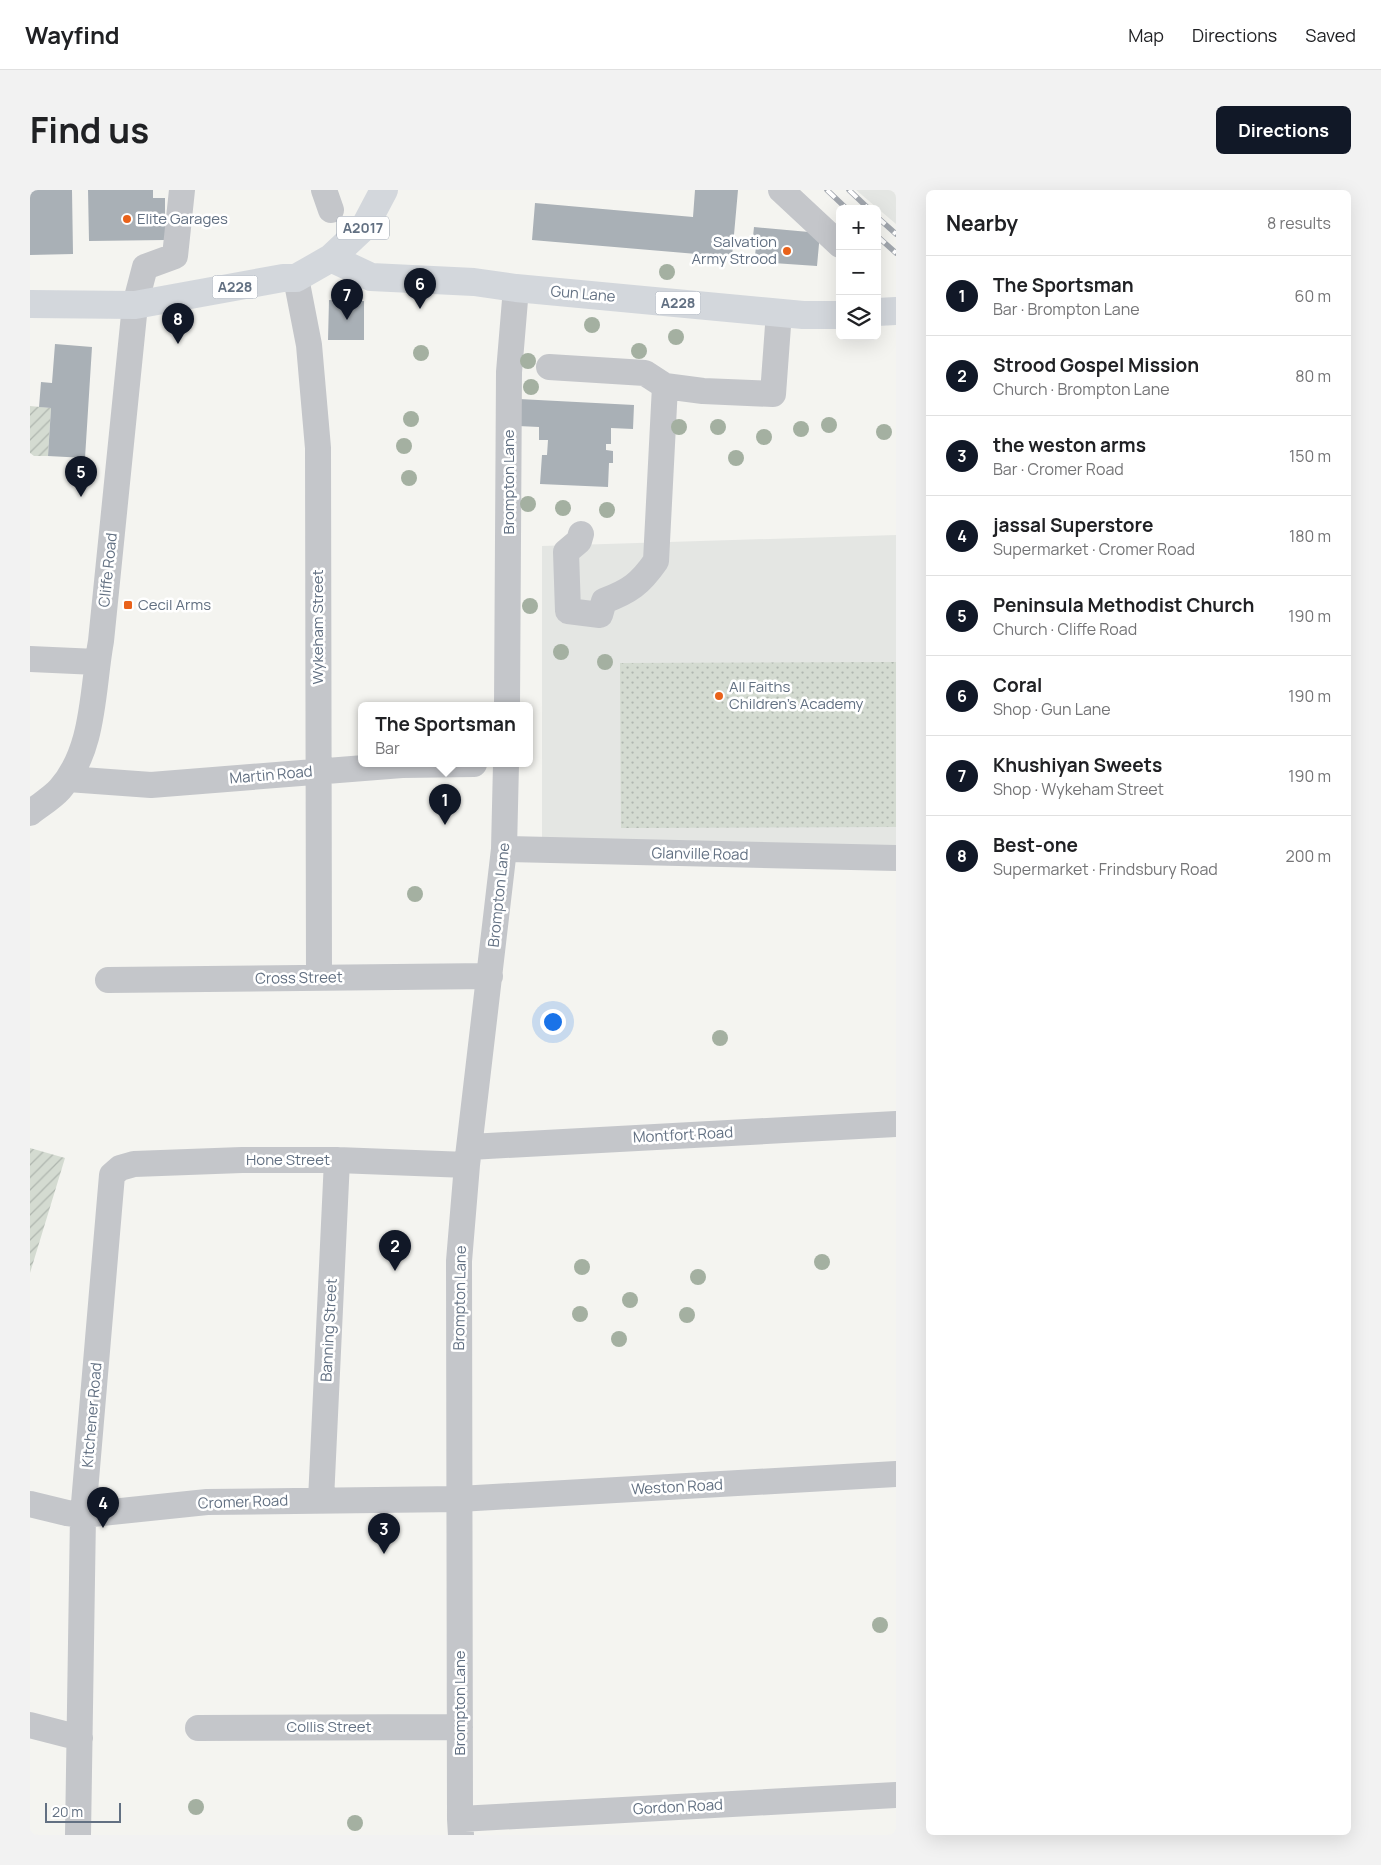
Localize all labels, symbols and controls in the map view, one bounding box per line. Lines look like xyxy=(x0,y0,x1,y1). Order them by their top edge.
text: Wayfind xyxy=(25,18,120,51)
text: Map xyxy=(1128,23,1164,47)
text: Directions xyxy=(1192,23,1277,47)
text: Saved xyxy=(1305,23,1356,47)
text: Find us xyxy=(30,106,149,154)
button: Directions xyxy=(1216,106,1351,154)
map controls xyxy=(836,205,881,340)
button: + xyxy=(836,205,881,250)
place label: Elite Garages xyxy=(137,208,228,229)
text: Nearby xyxy=(946,209,1018,237)
text: 8 results xyxy=(1267,212,1331,234)
marker: Elite Garages xyxy=(121,213,133,225)
road number: A2017 xyxy=(337,216,389,239)
place label: Salvation Army Strood xyxy=(692,231,777,269)
marker: Salvation Army Strood xyxy=(781,245,793,257)
button: − xyxy=(836,250,881,295)
pin: 6 xyxy=(404,268,436,309)
text: The Sportsman xyxy=(993,272,1134,298)
road number: A228 xyxy=(212,275,258,298)
pin: 7 xyxy=(331,279,363,320)
street label: Gun Lane xyxy=(550,280,617,307)
text: 1 xyxy=(958,285,966,307)
text: 60 m xyxy=(1295,285,1331,307)
road number: A228 xyxy=(656,292,700,315)
button: layers xyxy=(836,295,881,340)
text: Bar · Brompton Lane xyxy=(993,298,1140,320)
pin: 8 xyxy=(162,303,194,344)
text: Strood Gospel Mission xyxy=(993,352,1199,378)
text: 2 xyxy=(957,365,967,387)
text: 80 m xyxy=(1295,365,1331,387)
text: Church · Brompton Lane xyxy=(993,378,1169,400)
street label: Brompton Lane xyxy=(498,429,519,535)
text: the weston arms xyxy=(993,432,1146,458)
text: 3 xyxy=(957,445,967,467)
text: 150 m xyxy=(1289,445,1331,467)
pin: 5 xyxy=(65,456,97,497)
text: Bar · Cromer Road xyxy=(993,458,1124,480)
text: jassal Superstore xyxy=(993,512,1153,538)
text: 4 xyxy=(957,525,967,547)
text: 180 m xyxy=(1289,525,1331,547)
street label: Cliffe Road xyxy=(93,532,122,608)
text: Supermarket · Cromer Road xyxy=(993,538,1195,560)
street label: Wykeham Street xyxy=(307,569,328,685)
text: Peninsula Methodist Church xyxy=(993,592,1254,618)
place label: Cecil Arms xyxy=(138,594,211,615)
marker: Cecil Arms xyxy=(122,599,134,611)
text: 5 xyxy=(957,605,967,627)
text: 190 m xyxy=(1288,605,1331,627)
text: Church · Cliffe Road xyxy=(993,618,1137,640)
text: Coral xyxy=(993,672,1042,698)
place label: All Faiths Children's Academy xyxy=(729,676,864,714)
text: 6 xyxy=(957,685,967,707)
text: 190 m xyxy=(1288,685,1331,707)
marker: All Faiths Children's Academy xyxy=(713,690,725,702)
text: Shop · Gun Lane xyxy=(993,698,1111,720)
popup xyxy=(358,702,533,767)
text: The Sportsman xyxy=(375,711,516,737)
text: Bar xyxy=(375,737,400,759)
text: Khushiyan Sweets xyxy=(993,752,1162,778)
street label: Martin Road xyxy=(229,760,313,789)
text: 7 xyxy=(958,765,966,787)
text: 190 m xyxy=(1288,765,1331,787)
text: Shop · Wykeham Street xyxy=(993,778,1164,800)
pin: 1 xyxy=(429,784,461,825)
text: Best-one xyxy=(993,832,1078,858)
street label: Brompton Lane xyxy=(483,841,514,948)
street label: Glanville Road xyxy=(651,842,749,865)
text: 8 xyxy=(957,845,967,867)
text: 200 m xyxy=(1286,845,1331,867)
text: Supermarket · Frindsbury Road xyxy=(993,858,1218,880)
street label: Cross Street xyxy=(255,966,343,989)
your location xyxy=(540,1009,566,1035)
street label: Montfort Road xyxy=(632,1121,734,1148)
street label: Hone Street xyxy=(246,1149,330,1170)
pin: 2 xyxy=(379,1230,411,1271)
street label: Brompton Lane xyxy=(448,1245,471,1351)
street label: Banning Street xyxy=(315,1278,342,1382)
street label: Kitchener Road xyxy=(76,1362,107,1468)
street label: Weston Road xyxy=(631,1474,723,1499)
pin: 4 xyxy=(87,1487,119,1528)
street label: Cromer Road xyxy=(198,1489,288,1514)
pin: 3 xyxy=(368,1513,400,1554)
street label: Brompton Lane xyxy=(449,1650,470,1756)
street label: Collis Street xyxy=(286,1716,372,1737)
street label: Gordon Road xyxy=(633,1794,723,1819)
scale bar xyxy=(45,1800,121,1823)
text: 20 m xyxy=(52,1802,83,1821)

